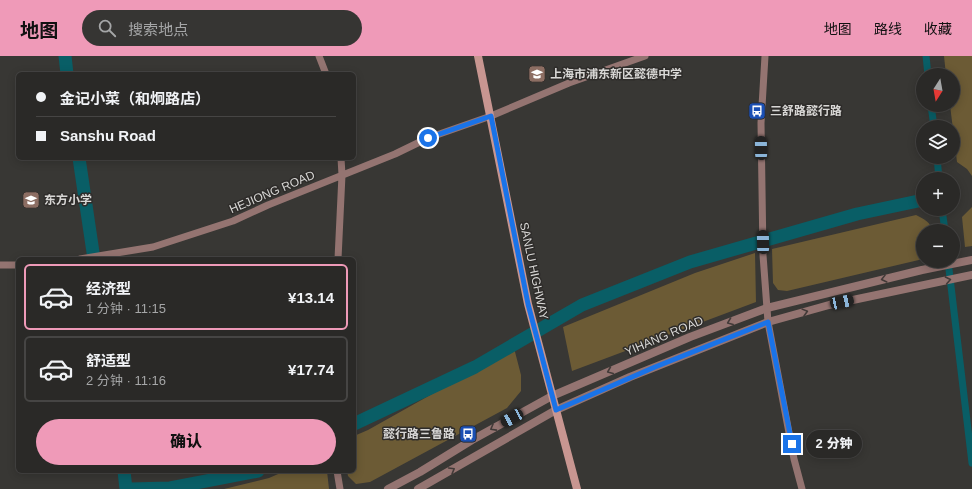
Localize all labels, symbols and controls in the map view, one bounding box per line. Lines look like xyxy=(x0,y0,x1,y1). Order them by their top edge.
search box xyxy=(82,10,362,46)
icon: search xyxy=(96,17,118,39)
text: 地图 xyxy=(20,20,58,41)
text: 搜索地点 xyxy=(128,21,188,38)
text: 地图 xyxy=(824,21,852,37)
text: 路线 xyxy=(874,21,902,37)
text: 收藏 xyxy=(924,21,952,37)
school or university icon: 上海市浦东新区懿德中学 xyxy=(527,64,547,84)
place label: 上海市浦东新区懿德中学 xyxy=(550,67,682,81)
north arrow xyxy=(916,68,960,112)
map controls xyxy=(916,68,960,268)
text: 金记小菜（和炯路店） xyxy=(60,90,210,107)
bus stop icon: 三舒路懿行路 xyxy=(747,101,767,121)
place label: 三舒路懿行路 xyxy=(770,104,842,118)
button: layers xyxy=(916,120,960,164)
text: Sanshu Road xyxy=(60,127,156,144)
route start xyxy=(419,129,437,147)
car xyxy=(755,136,767,160)
street label: HEJIONG ROAD xyxy=(227,168,317,216)
button: + xyxy=(916,172,960,216)
school or university icon: 东方小学 xyxy=(21,190,41,210)
place label: 东方小学 xyxy=(44,193,92,207)
street label: SANLU HIGHWAY xyxy=(517,221,551,321)
button: − xyxy=(916,224,960,268)
car xyxy=(757,230,769,254)
one-way arrow xyxy=(881,275,887,283)
one-way arrow xyxy=(945,276,951,284)
icon: car xyxy=(38,279,74,315)
text: 经济型 xyxy=(86,280,131,297)
text: ¥13.14 xyxy=(288,289,334,306)
car xyxy=(829,294,855,310)
text: 1 分钟 · 11:15 xyxy=(86,301,166,316)
one-way arrow xyxy=(802,308,809,316)
street label: YIHANG ROAD xyxy=(623,313,706,359)
one-way arrow xyxy=(727,317,734,325)
icon: car xyxy=(38,351,74,387)
text: 舒适型 xyxy=(86,352,131,369)
text: ¥17.74 xyxy=(288,361,334,378)
one-way arrow xyxy=(607,367,614,375)
text: 2 分钟 · 11:16 xyxy=(86,373,166,388)
car xyxy=(499,407,525,429)
button: 确认 xyxy=(36,419,336,465)
one-way arrow xyxy=(490,423,497,431)
bus stop icon: 懿行路三鲁路 xyxy=(458,424,478,444)
place label: 懿行路三鲁路 xyxy=(383,427,455,441)
callout: 2 分钟 xyxy=(806,430,862,458)
route end xyxy=(783,435,801,453)
text: 2 分钟 xyxy=(816,436,852,451)
one-way arrow xyxy=(448,467,455,474)

